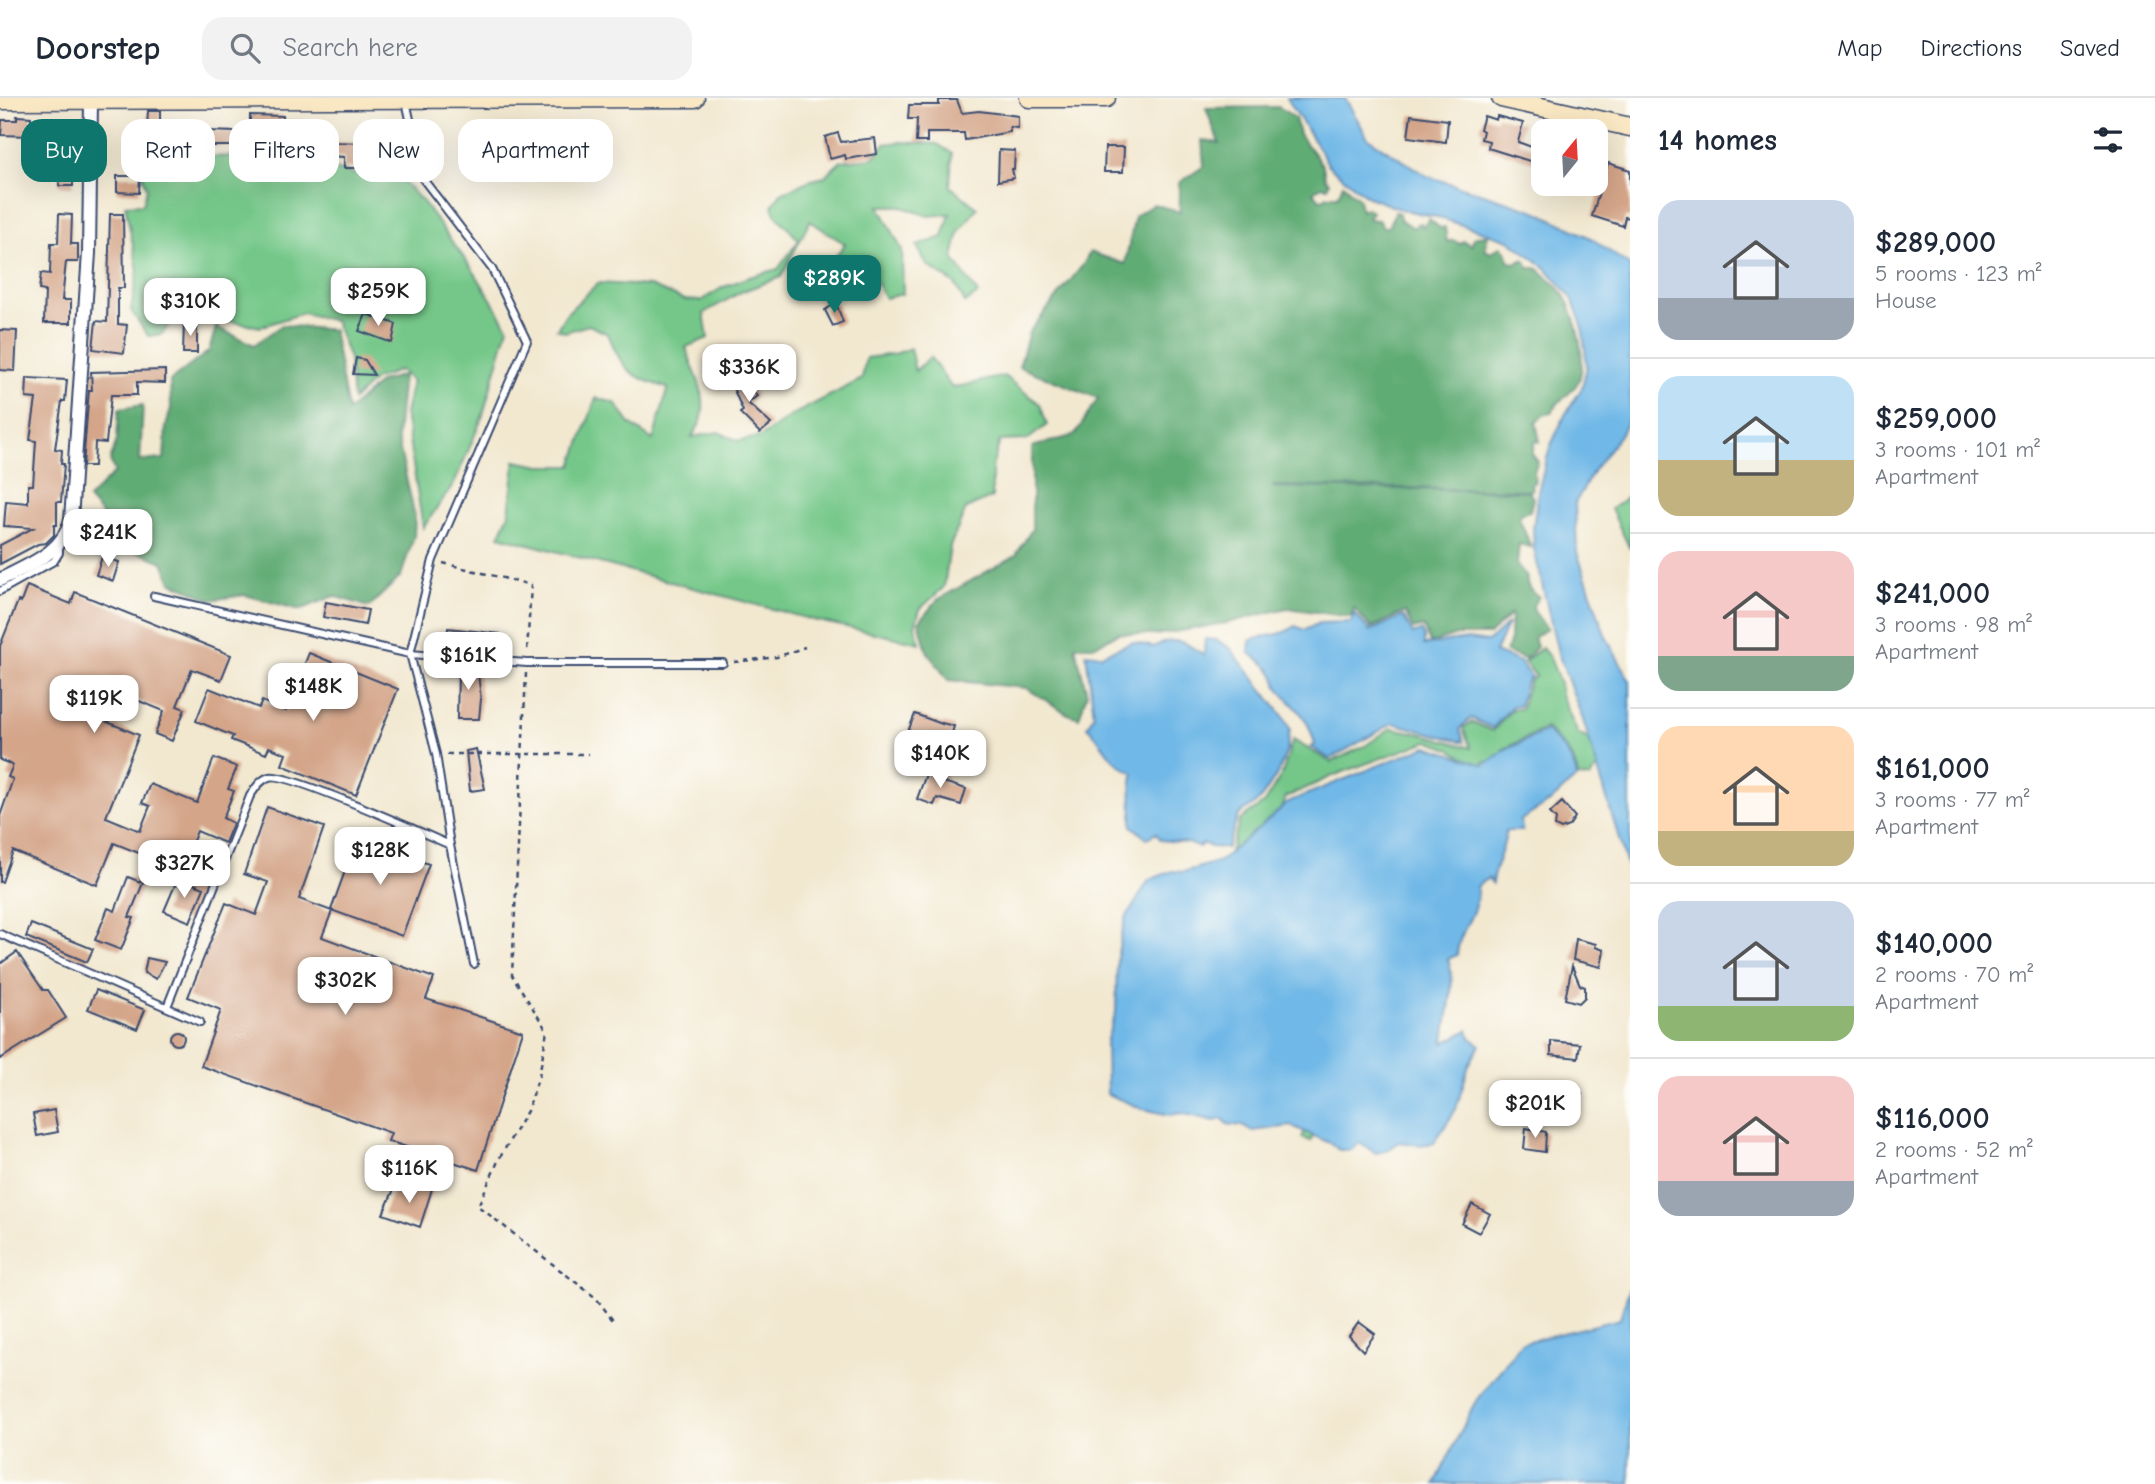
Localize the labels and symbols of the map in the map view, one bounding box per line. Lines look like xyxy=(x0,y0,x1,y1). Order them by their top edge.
north arrow xyxy=(1531,119,1608,196)
pin: $289K xyxy=(785,256,883,315)
pin: $259K xyxy=(329,268,427,328)
pin: $310K xyxy=(141,278,239,338)
pin: $336K xyxy=(700,344,798,404)
pin: $241K xyxy=(59,510,157,569)
pin: $161K xyxy=(419,632,517,692)
pin: $148K xyxy=(264,664,362,723)
pin: $119K xyxy=(45,676,143,735)
pin: $140K xyxy=(891,730,989,790)
pin: $128K xyxy=(331,828,429,887)
pin: $327K xyxy=(135,840,233,900)
pin: $302K xyxy=(296,958,394,1017)
pin: $201K xyxy=(1486,1080,1584,1140)
pin: $116K xyxy=(360,1146,458,1205)

